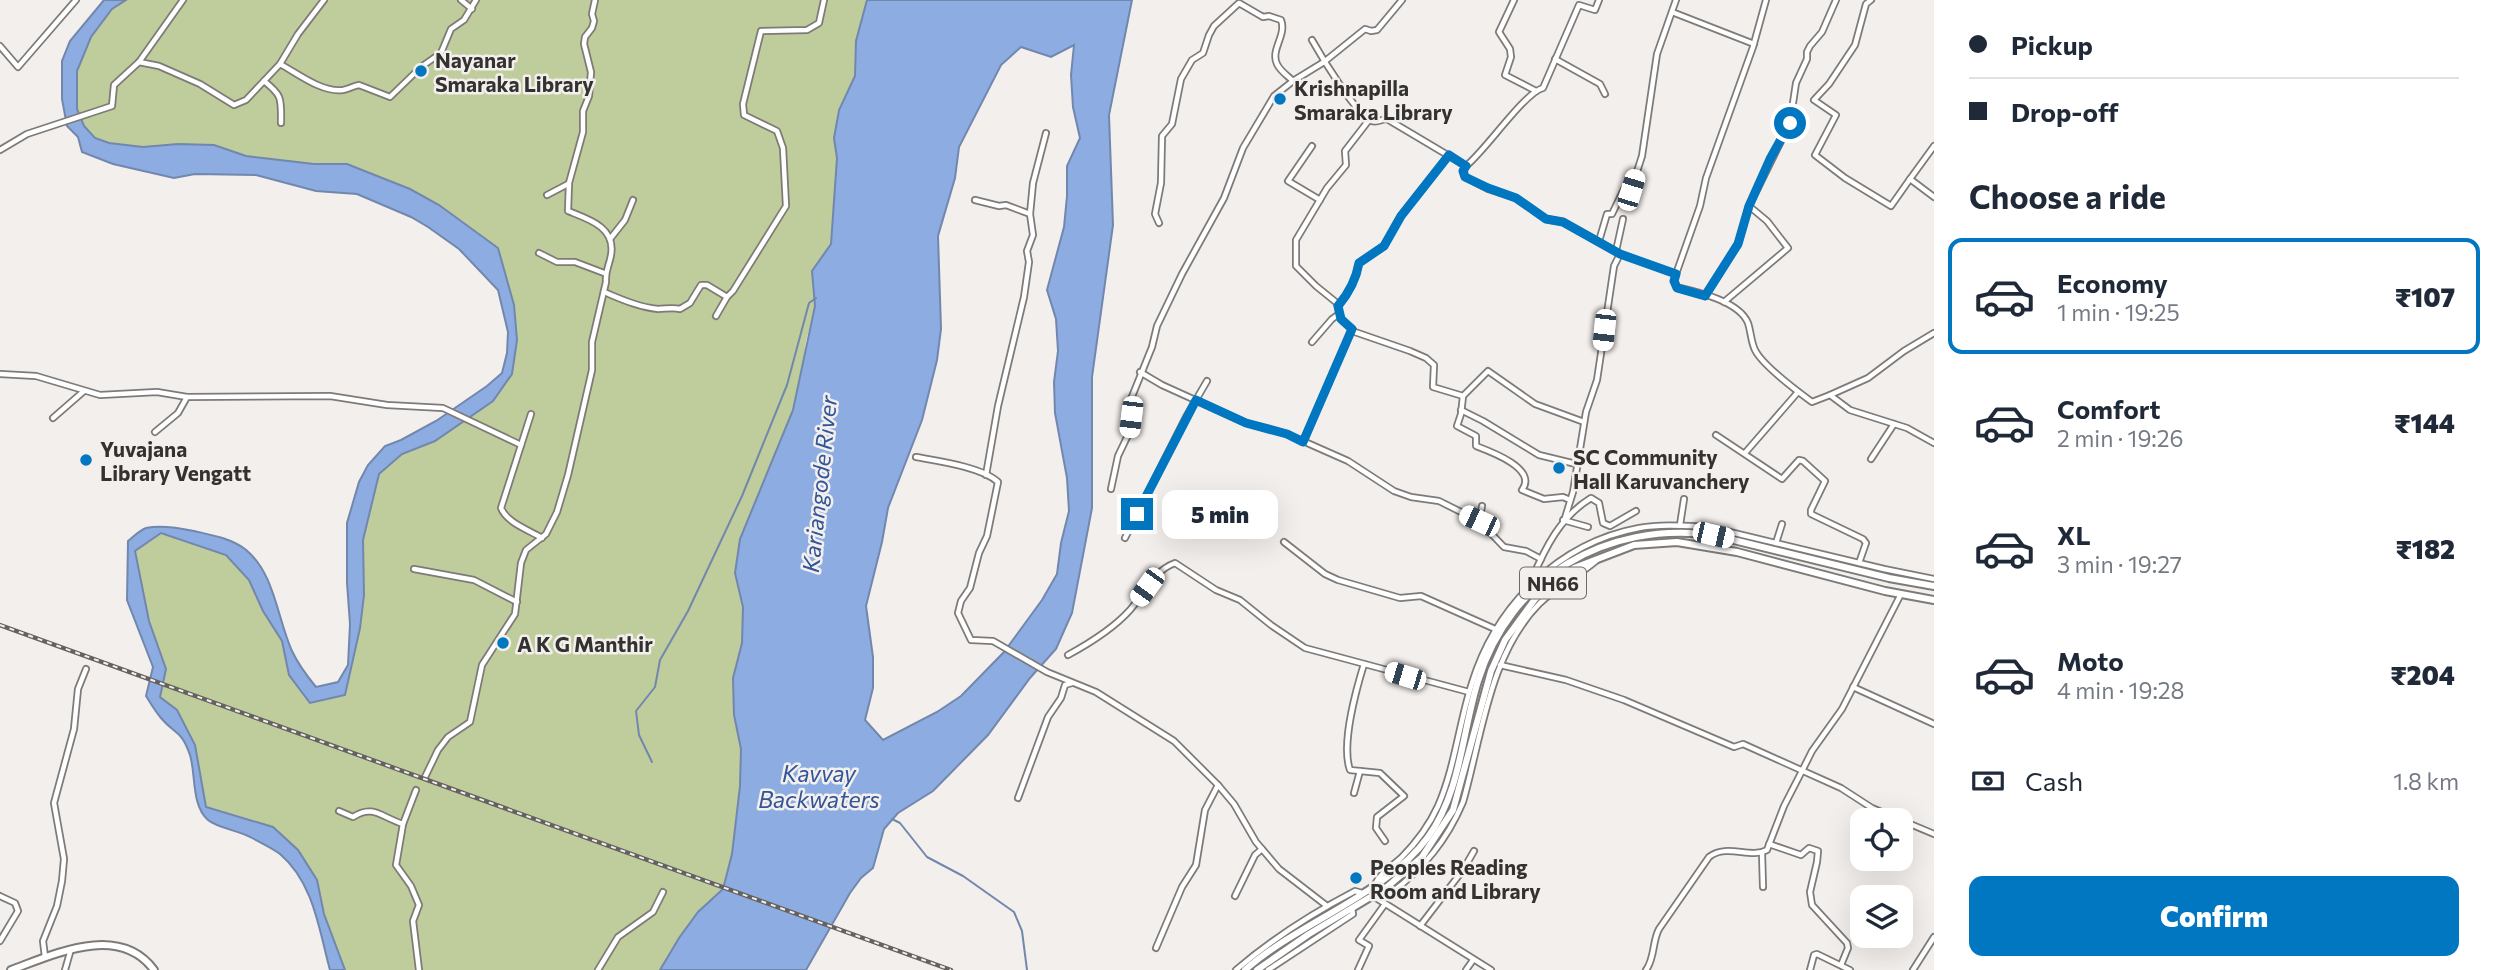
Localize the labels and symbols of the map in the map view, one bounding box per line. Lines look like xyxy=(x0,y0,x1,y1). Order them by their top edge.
place label: Nayanar Smaraka Library xyxy=(435,47,594,96)
marker: Nayanar Smaraka Library xyxy=(413,63,429,79)
place label: Krishnapilla Smaraka Library xyxy=(1294,75,1453,124)
marker: Krishnapilla Smaraka Library xyxy=(1272,91,1288,107)
route start xyxy=(1774,107,1806,139)
car xyxy=(1615,167,1648,213)
car xyxy=(1592,308,1617,352)
water label: Kariangode River xyxy=(796,393,842,574)
car xyxy=(1119,395,1144,439)
place label: Yuvajana Library Vengatt xyxy=(100,436,251,485)
place label: SC Community Hall Karuvanchery xyxy=(1573,444,1750,493)
marker: Yuvajana Library Vengatt xyxy=(78,452,94,468)
marker: SC Community Hall Karuvanchery xyxy=(1551,460,1567,476)
callout: 5 min xyxy=(1162,490,1277,538)
route end xyxy=(1121,498,1153,530)
car xyxy=(1456,503,1503,539)
car xyxy=(1691,520,1736,550)
car xyxy=(1127,564,1168,610)
road number: NH66 xyxy=(1520,568,1586,598)
place label: A K G Manthir xyxy=(517,631,653,656)
marker: A K G Manthir xyxy=(495,635,511,651)
car xyxy=(1382,660,1429,692)
water label: Kavvay Backwaters xyxy=(758,759,880,813)
place label: Peoples Reading Room and Library xyxy=(1370,854,1541,903)
marker: Peoples Reading Room and Library xyxy=(1348,870,1364,886)

